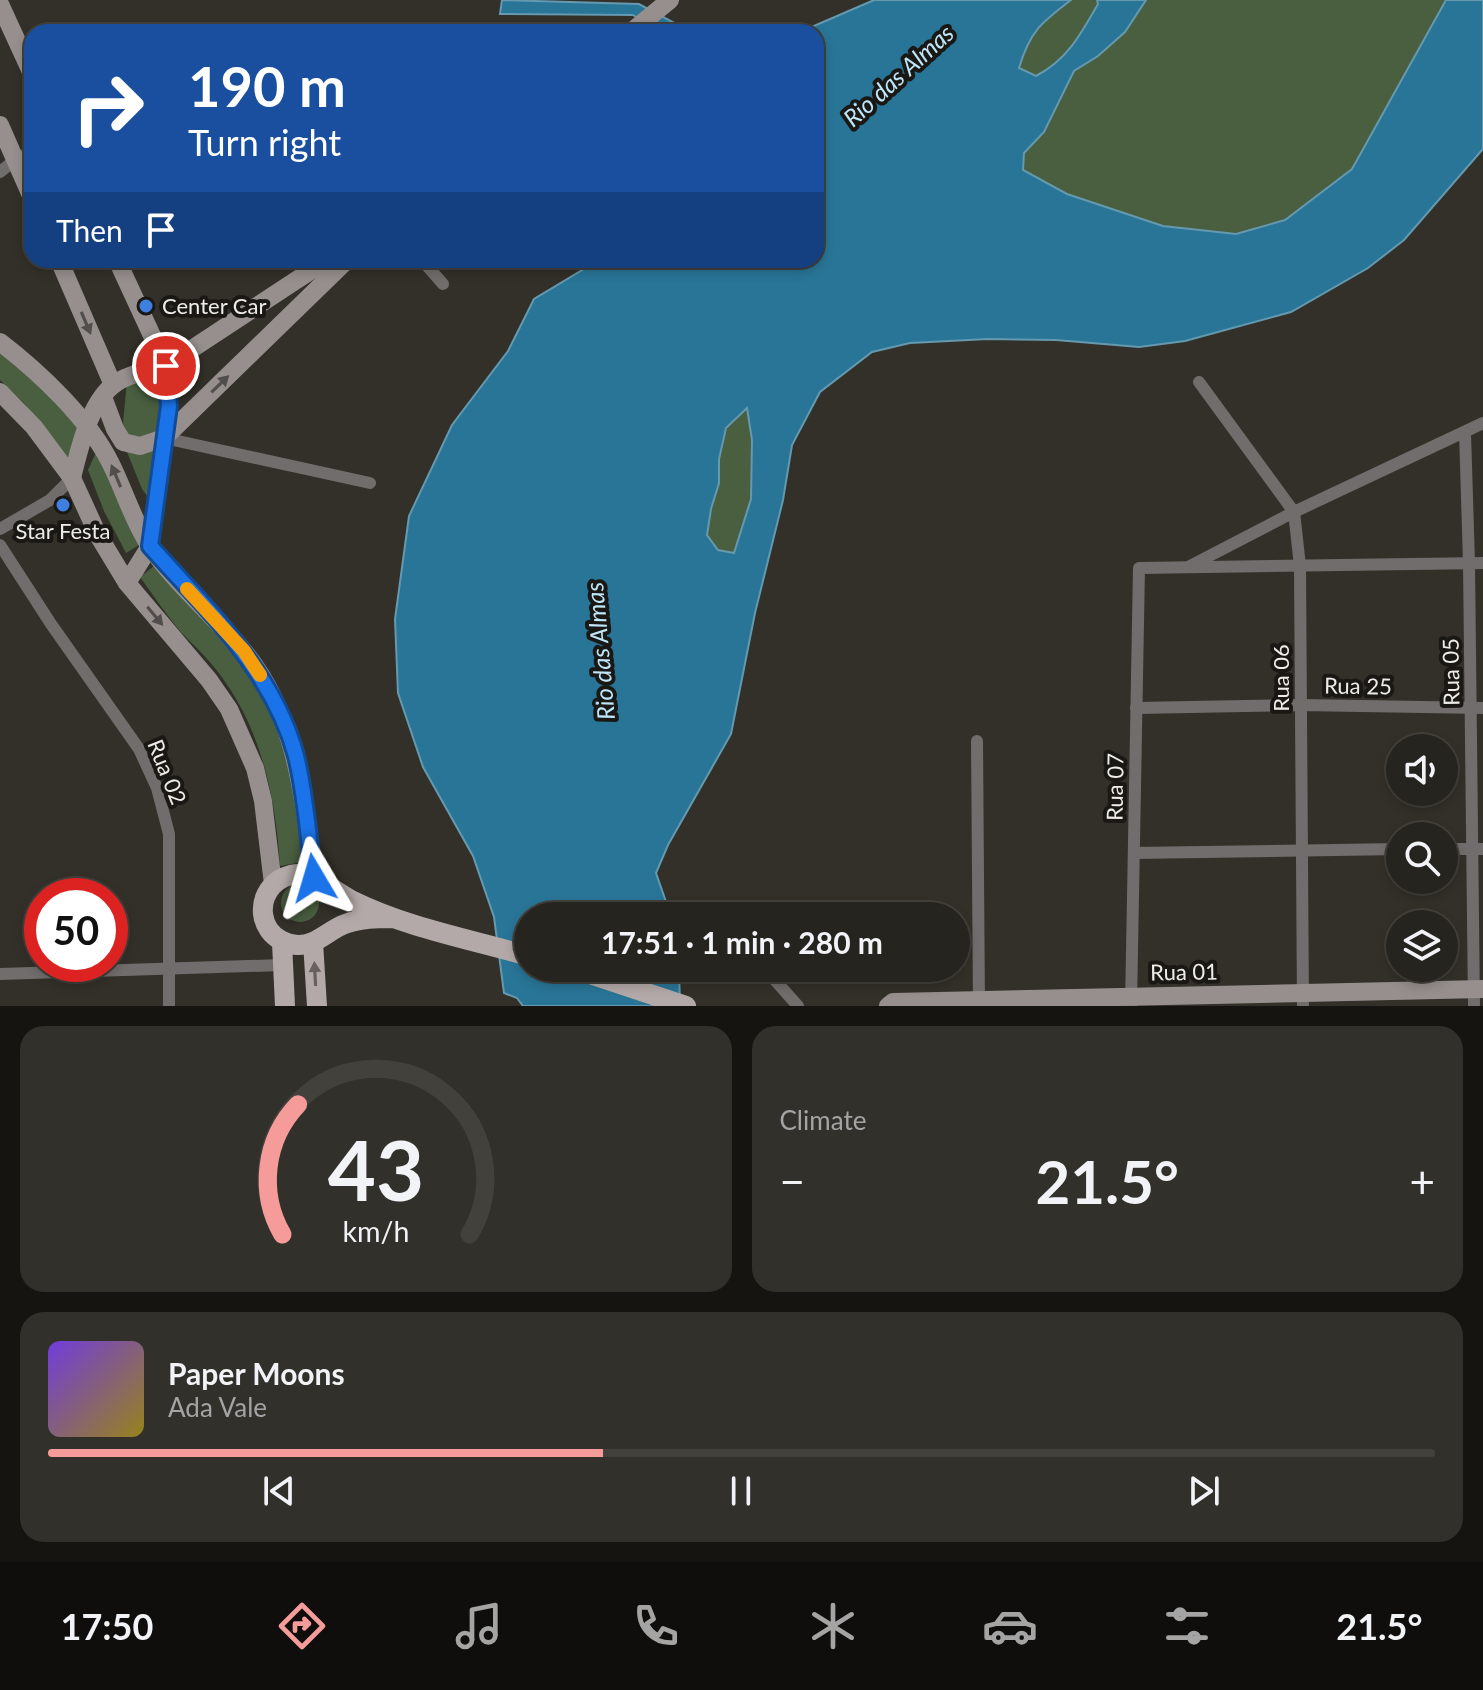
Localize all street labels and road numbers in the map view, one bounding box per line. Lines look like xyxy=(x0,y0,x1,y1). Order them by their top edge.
street label: Rua 05 xyxy=(1436,638,1465,706)
street label: Rua 06 xyxy=(1267,644,1294,712)
street label: Rua 25 xyxy=(1324,671,1392,700)
street label: Rua 02 xyxy=(142,735,193,808)
street label: Rua 07 xyxy=(1100,753,1129,821)
street label: Rua 01 xyxy=(1150,957,1218,986)

